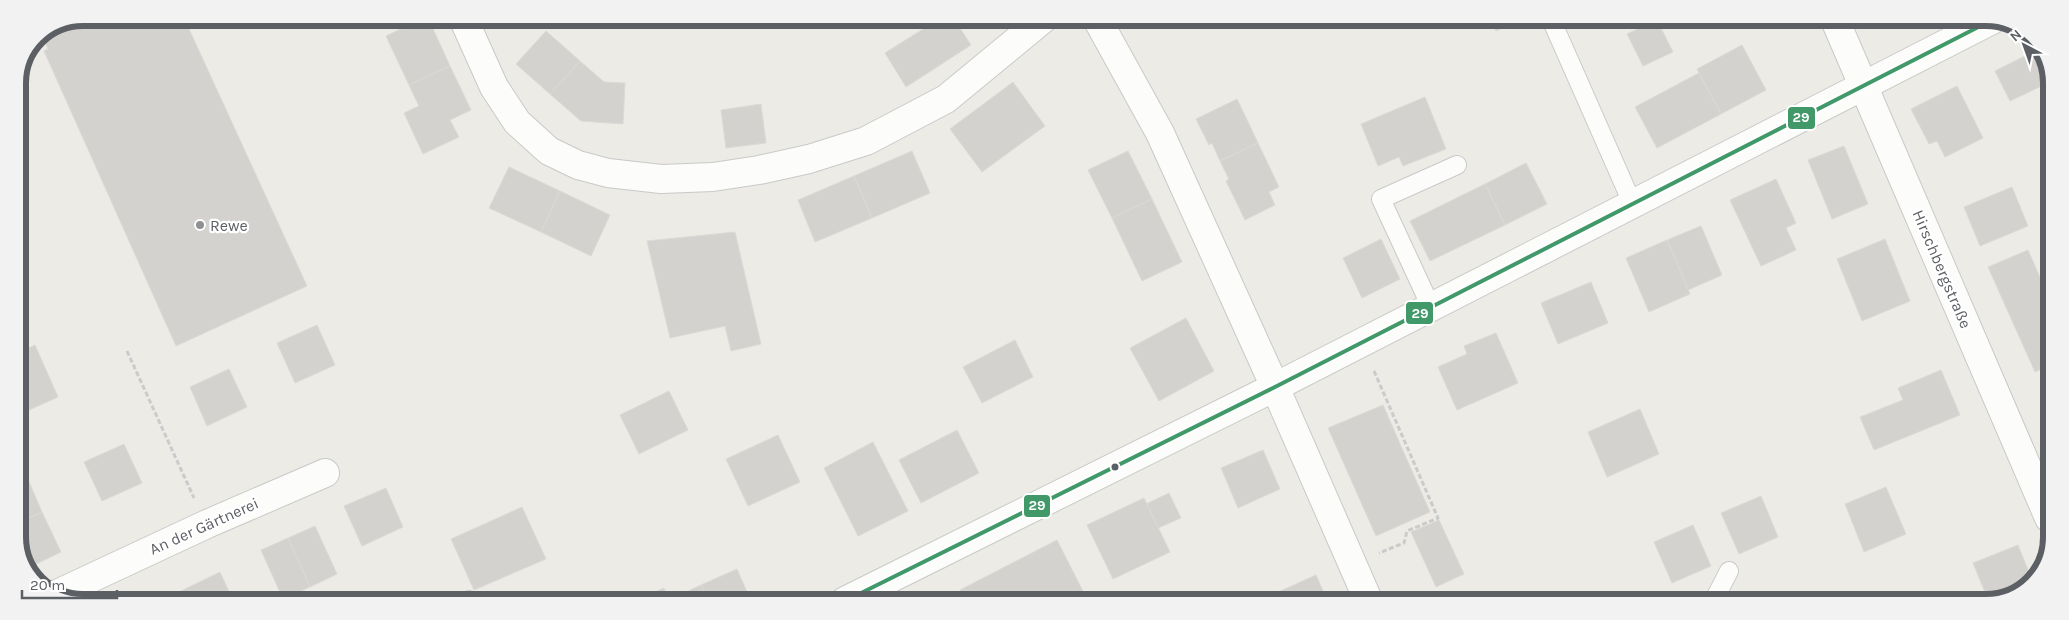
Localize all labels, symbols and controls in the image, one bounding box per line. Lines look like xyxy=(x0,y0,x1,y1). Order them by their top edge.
north arrow xyxy=(1999,20,2049,70)
text: N xyxy=(2006,26,2025,45)
line badge: 29 xyxy=(1787,106,1816,130)
text: 29 xyxy=(1792,109,1810,126)
street label: Hirschbergstraße xyxy=(1908,207,1976,331)
place label: Rewe xyxy=(210,216,248,235)
marker: Rewe xyxy=(194,219,206,231)
line badge: 29 xyxy=(1405,301,1434,325)
text: 29 xyxy=(1411,305,1429,322)
unlabelled marker xyxy=(1110,462,1120,472)
street label: An der Gärtnerei xyxy=(146,493,262,559)
line badge: 29 xyxy=(1023,494,1051,518)
text: 29 xyxy=(1028,497,1046,514)
scale bar xyxy=(22,568,118,600)
text: 20 m xyxy=(30,576,65,594)

